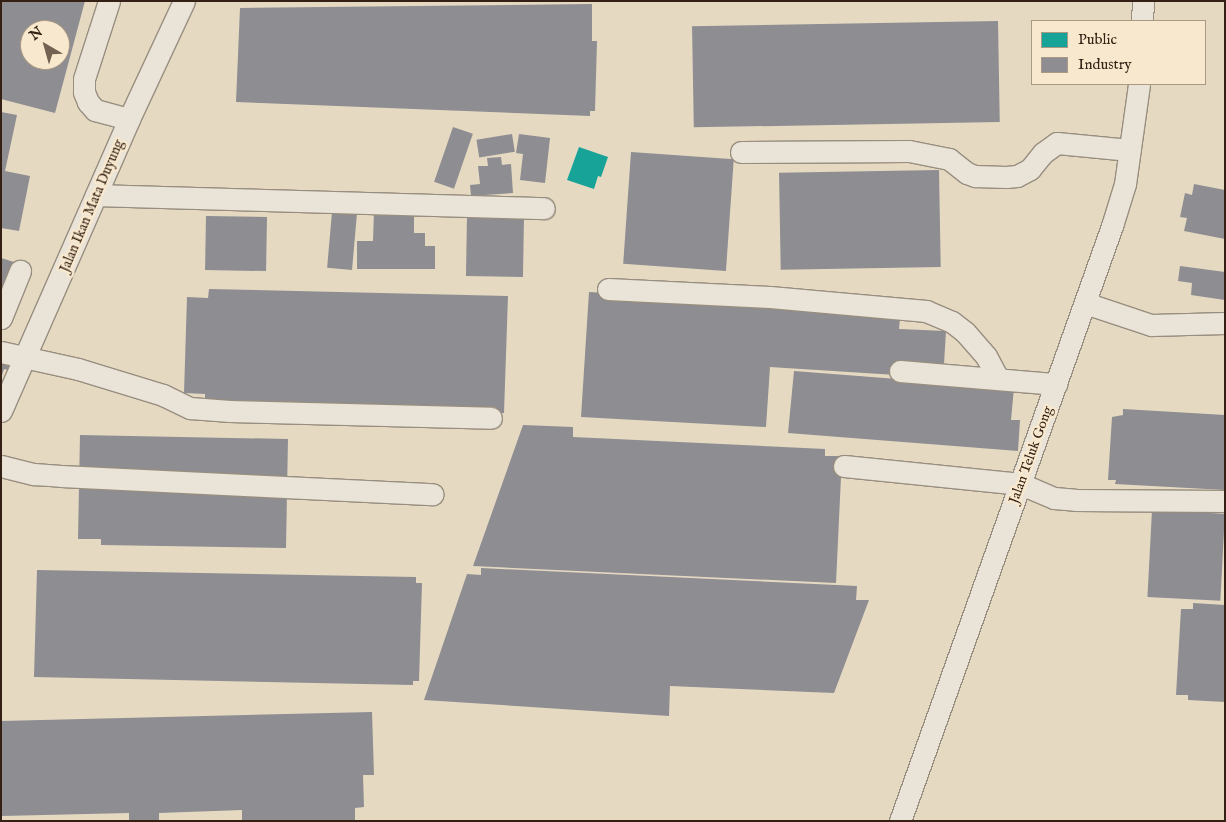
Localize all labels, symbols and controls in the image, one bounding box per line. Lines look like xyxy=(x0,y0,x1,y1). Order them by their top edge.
north arrow xyxy=(20,20,70,70)
legend xyxy=(1031,20,1206,85)
text: N xyxy=(26,23,47,45)
text: Public xyxy=(1078,30,1117,49)
text: Industry xyxy=(1078,55,1132,74)
street label: Jalan Ikan Mata Duyung xyxy=(56,137,128,275)
street label: Jalan Teluk Gong xyxy=(1006,404,1056,506)

